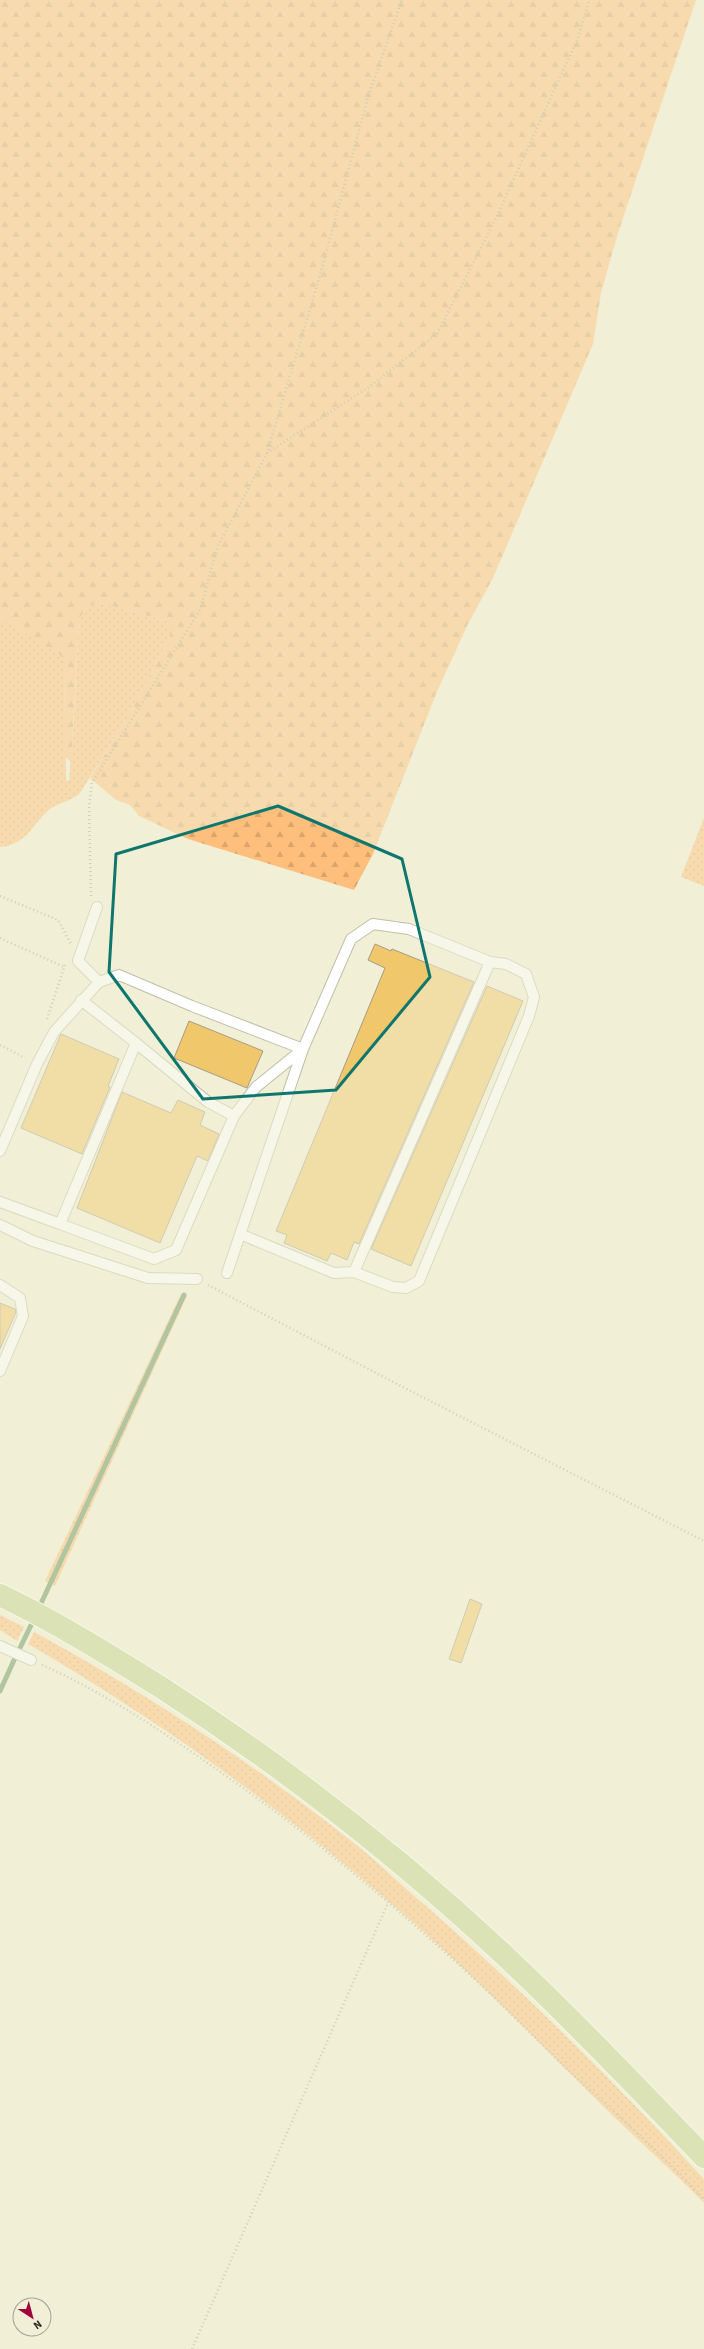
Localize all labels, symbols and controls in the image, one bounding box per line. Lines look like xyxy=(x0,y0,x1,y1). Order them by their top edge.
north arrow xyxy=(12,2297,52,2337)
text: N xyxy=(30,2316,45,2333)

